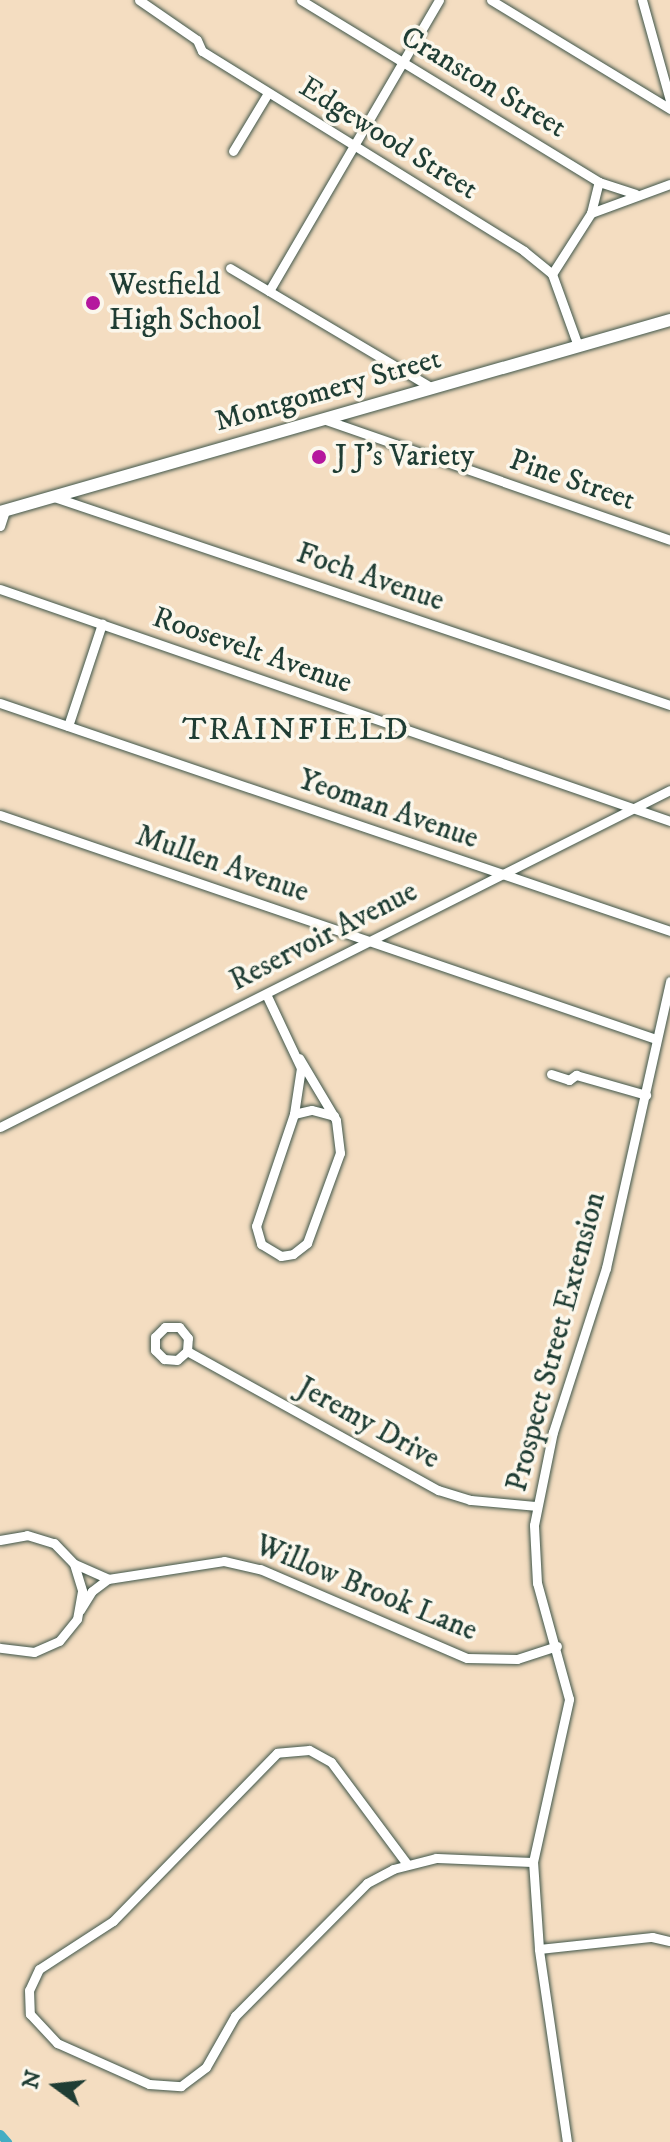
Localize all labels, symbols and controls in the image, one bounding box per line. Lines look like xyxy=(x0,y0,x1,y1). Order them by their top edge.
street label: Cranston Street xyxy=(394,20,572,146)
street label: Edgewood Street xyxy=(292,70,484,208)
place label: Westfield High School xyxy=(109,268,261,338)
marker: Westfield High School xyxy=(84,294,102,312)
street label: Montgomery Street xyxy=(211,342,445,440)
place label: J J's Variety xyxy=(335,439,474,475)
street label: Pine Street xyxy=(504,443,640,519)
marker: J J's Variety xyxy=(310,448,328,466)
street label: Foch Avenue xyxy=(292,536,448,620)
street label: Roosevelt Avenue xyxy=(148,600,356,702)
district label: TRAINFIELD xyxy=(182,711,410,749)
street label: Yeoman Avenue xyxy=(293,762,483,858)
street label: Mullen Avenue xyxy=(131,819,313,911)
street label: Reservoir Avenue xyxy=(224,874,424,1000)
street label: Prospect Street Extension xyxy=(500,1188,614,1496)
street label: Jeremy Drive xyxy=(291,1370,445,1478)
street label: Willow Brook Lane xyxy=(250,1528,482,1650)
north arrow xyxy=(16,2046,96,2126)
text: N xyxy=(17,2067,48,2092)

